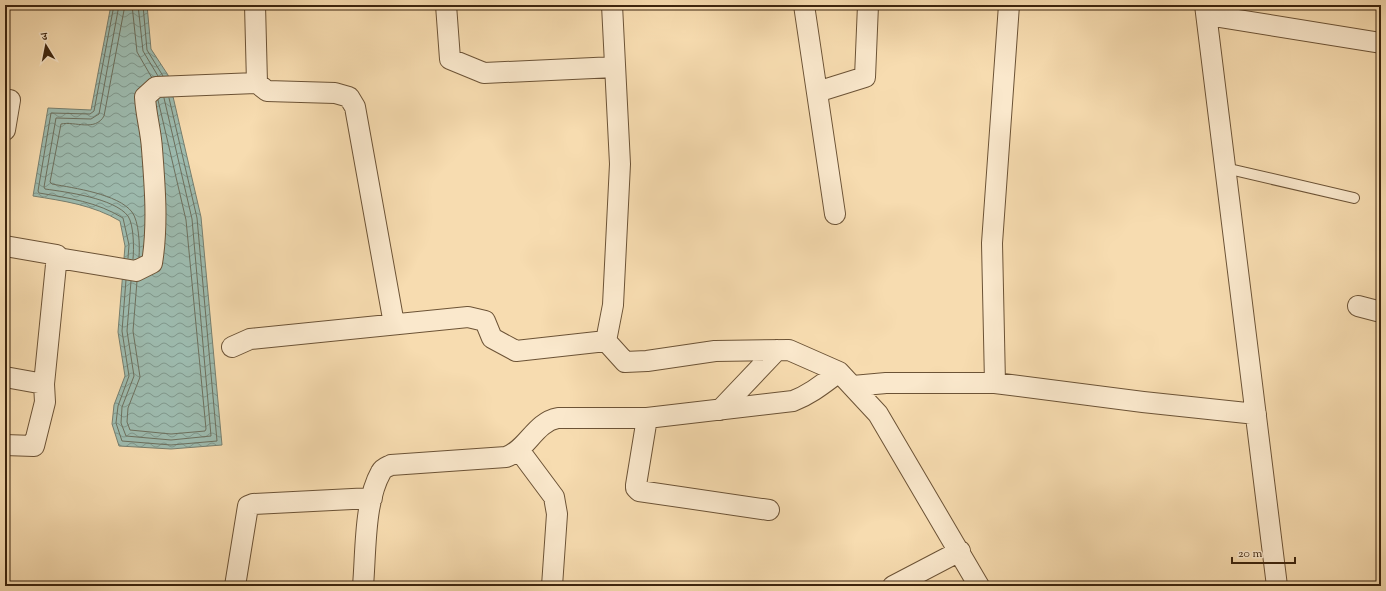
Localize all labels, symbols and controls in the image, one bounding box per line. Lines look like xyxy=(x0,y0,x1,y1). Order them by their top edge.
north arrow xyxy=(26,26,66,66)
text: उ xyxy=(39,29,50,46)
scale bar xyxy=(1232,539,1295,565)
text: 20 m xyxy=(1238,545,1263,563)

